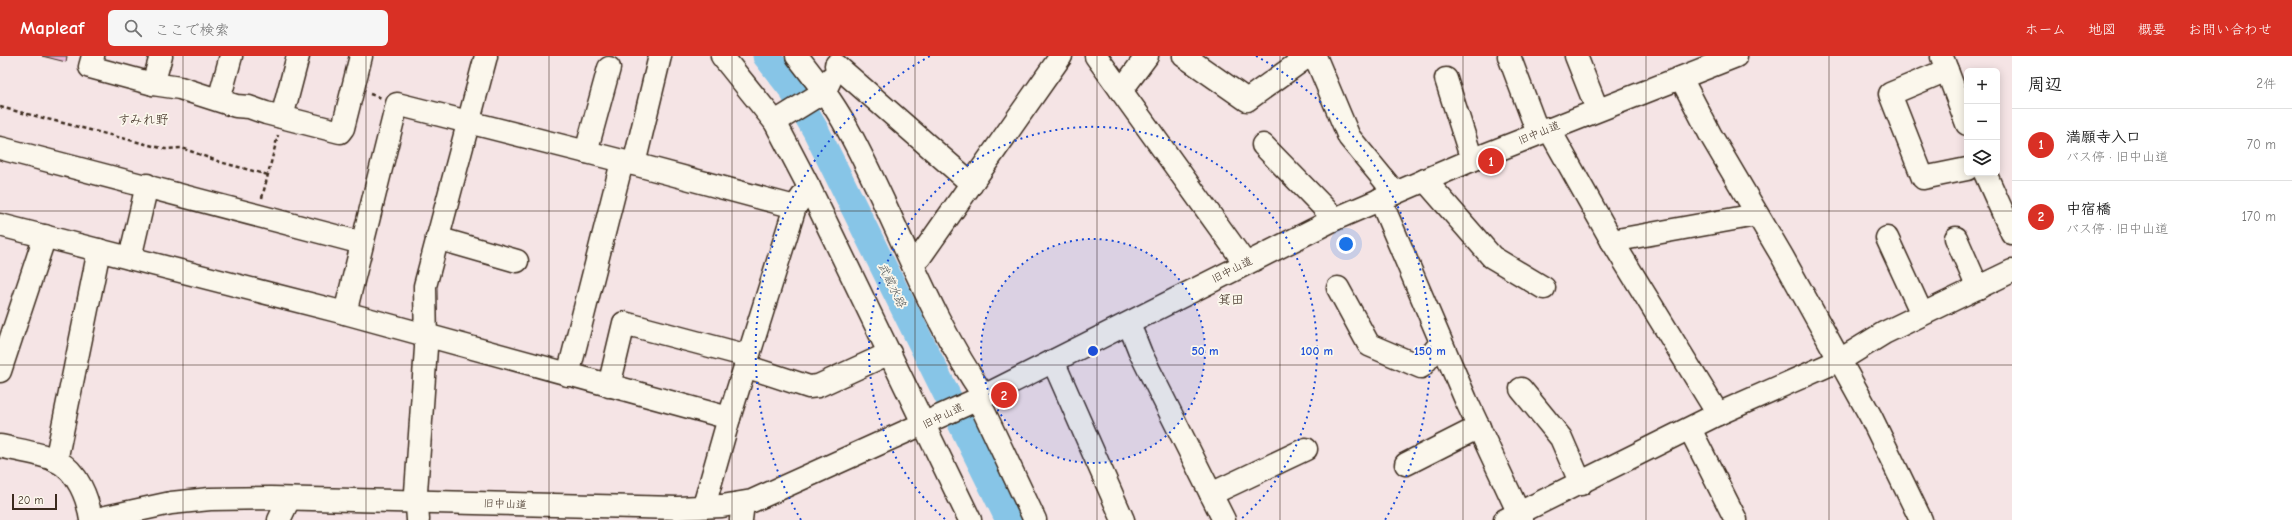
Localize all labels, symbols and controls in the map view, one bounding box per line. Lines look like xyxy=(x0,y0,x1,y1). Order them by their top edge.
search box xyxy=(108,10,388,46)
text: Mapleaf xyxy=(20,17,84,39)
icon: search xyxy=(122,17,144,39)
text: ここで検索 xyxy=(154,21,229,39)
text: ホーム xyxy=(2025,21,2066,38)
text: 地図 xyxy=(2088,21,2116,38)
text: 概要 xyxy=(2138,21,2166,38)
text: お問い合わせ xyxy=(2188,21,2272,38)
map controls xyxy=(1964,68,2000,176)
button: + xyxy=(1964,68,2000,104)
text: 周辺 xyxy=(2028,75,2062,94)
text: 2件 xyxy=(2256,76,2276,91)
button: − xyxy=(1964,104,2000,140)
district label: すみれ野 xyxy=(118,112,168,127)
street label: 旧中山道 xyxy=(1516,119,1562,147)
text: 満願寺入口 xyxy=(2066,128,2141,146)
text: 1 xyxy=(2038,137,2044,152)
text: 70 m xyxy=(2247,137,2276,152)
button: layers xyxy=(1964,140,2000,176)
pin: 1 xyxy=(1478,146,1504,176)
text: バス停 · 旧中山道 xyxy=(2066,149,2168,164)
text: 中宿橋 xyxy=(2066,200,2111,218)
text: 2 xyxy=(2038,209,2044,224)
text: 170 m xyxy=(2242,209,2276,224)
text: バス停 · 旧中山道 xyxy=(2066,221,2168,236)
your location xyxy=(1336,234,1356,254)
street label: 旧中山道 xyxy=(1209,254,1255,286)
water label: 武蔵水路 xyxy=(875,260,909,311)
district label: 箕田 xyxy=(1218,292,1244,307)
centre of rings xyxy=(1086,344,1100,358)
text: 50 m xyxy=(1191,344,1219,358)
text: 100 m xyxy=(1301,344,1333,358)
text: 150 m xyxy=(1414,344,1446,358)
pin: 2 xyxy=(991,380,1017,410)
street label: 旧中山道 xyxy=(920,401,966,431)
scale bar xyxy=(12,492,57,511)
text: 20 m xyxy=(18,494,43,507)
street label: 旧中山道 xyxy=(483,497,527,511)

